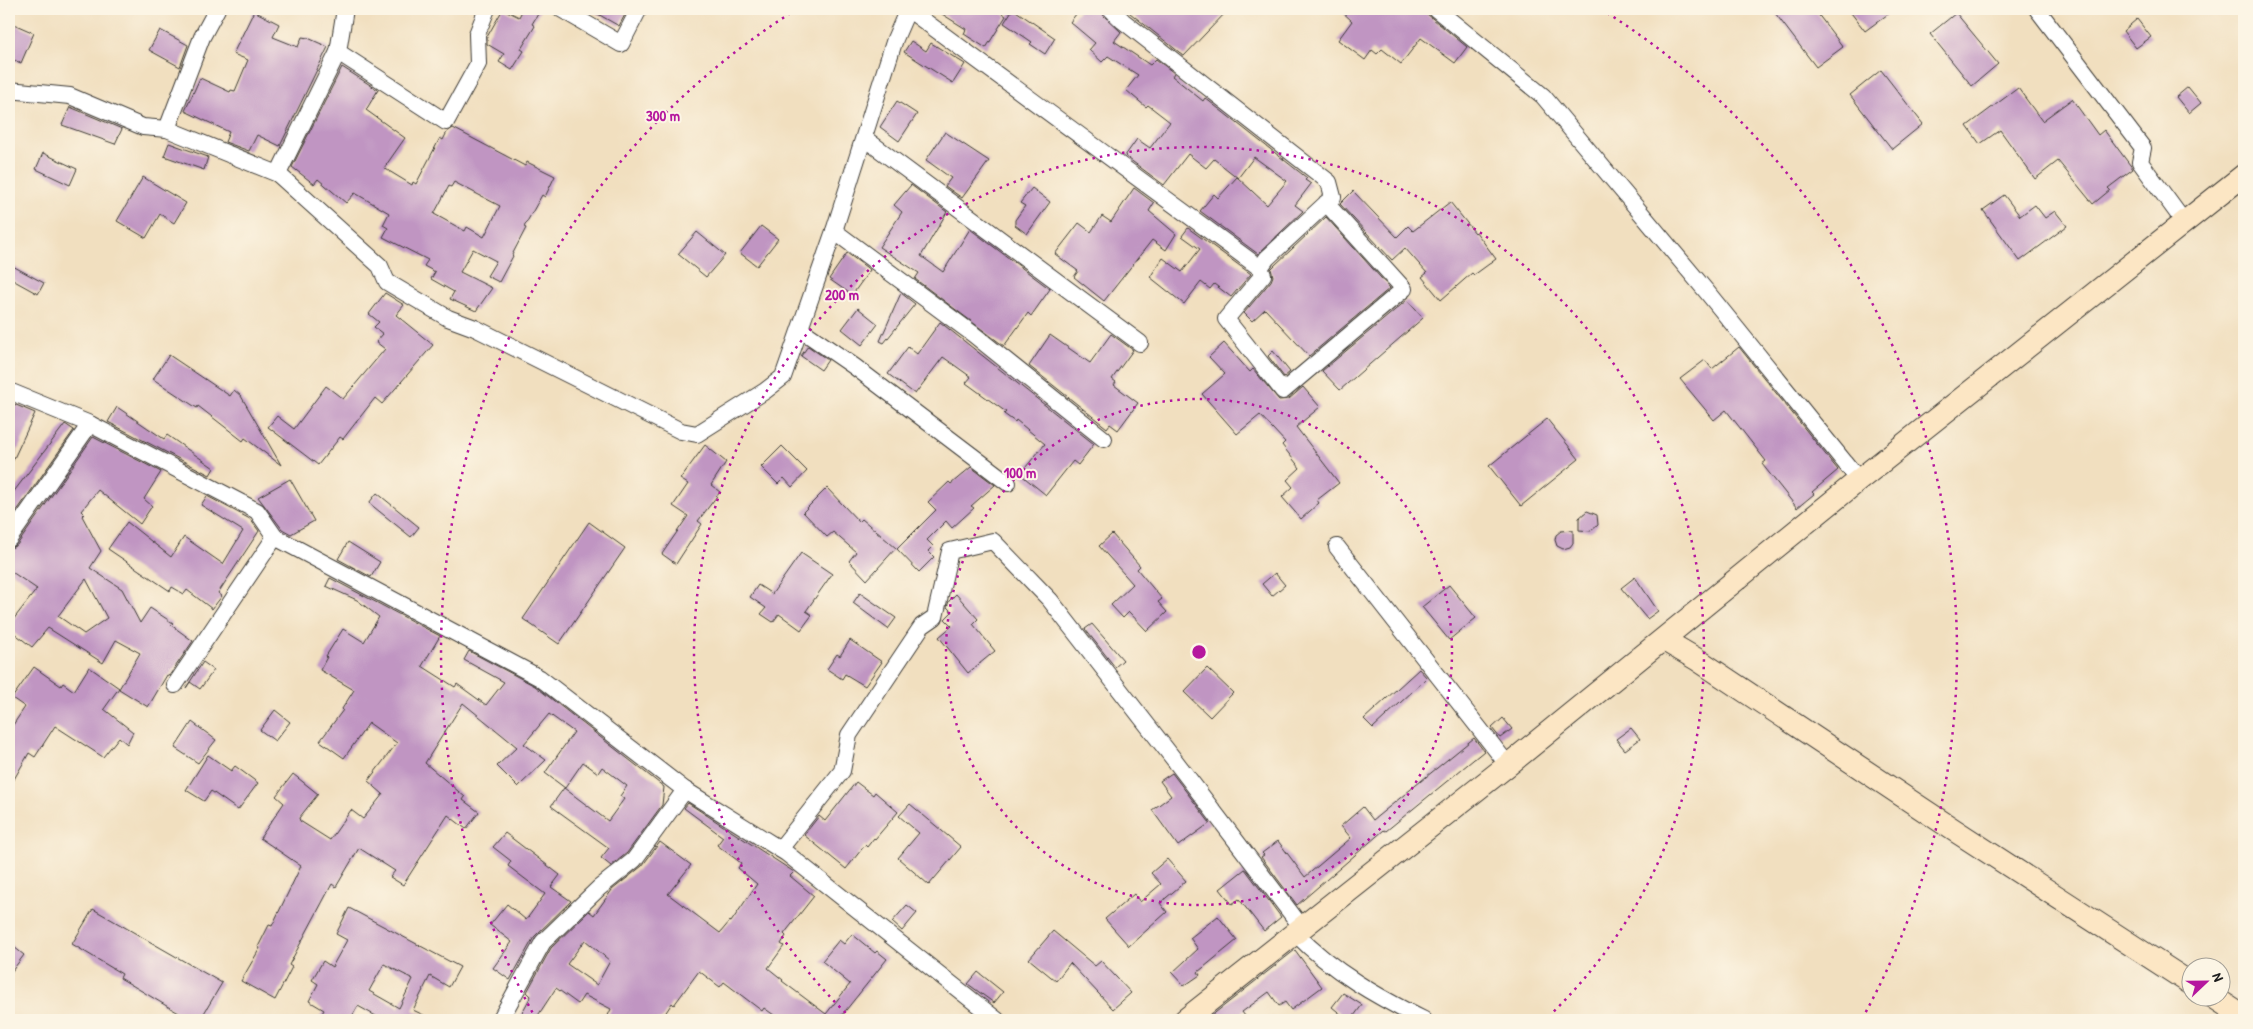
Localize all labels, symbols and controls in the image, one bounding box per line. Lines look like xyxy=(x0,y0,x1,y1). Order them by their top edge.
text: 300 m xyxy=(646,105,680,126)
text: 200 m xyxy=(825,284,859,305)
text: 100 m xyxy=(1004,462,1036,483)
centre of rings xyxy=(1190,643,1208,661)
north arrow xyxy=(2180,956,2230,1006)
text: N xyxy=(2208,970,2229,984)

